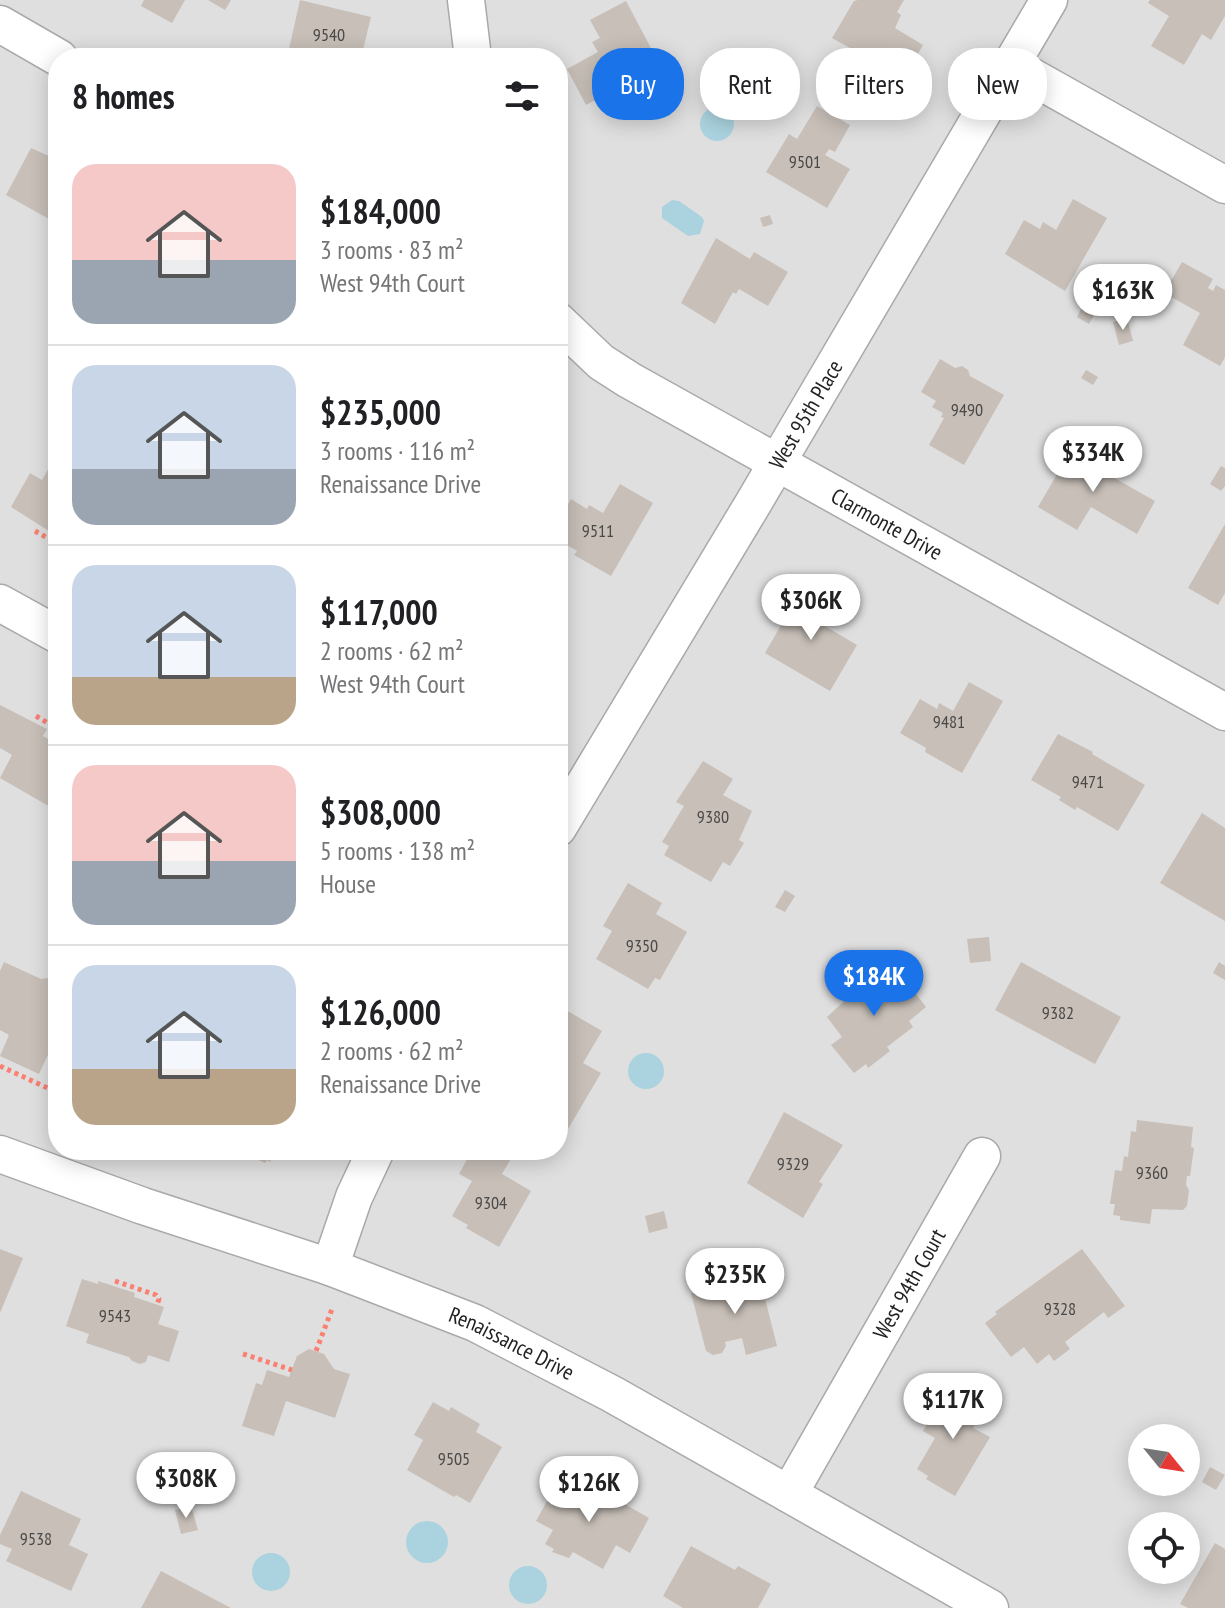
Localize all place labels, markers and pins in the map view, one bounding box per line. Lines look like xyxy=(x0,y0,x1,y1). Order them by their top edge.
pin: $163K xyxy=(1067,264,1179,332)
pin: $334K xyxy=(1037,426,1149,494)
pin: $306K xyxy=(755,574,867,642)
pin: $184K xyxy=(818,950,930,1018)
pin: $235K xyxy=(679,1248,791,1316)
pin: $117K xyxy=(897,1373,1009,1441)
pin: $308K xyxy=(130,1452,242,1520)
pin: $126K xyxy=(533,1456,645,1524)

